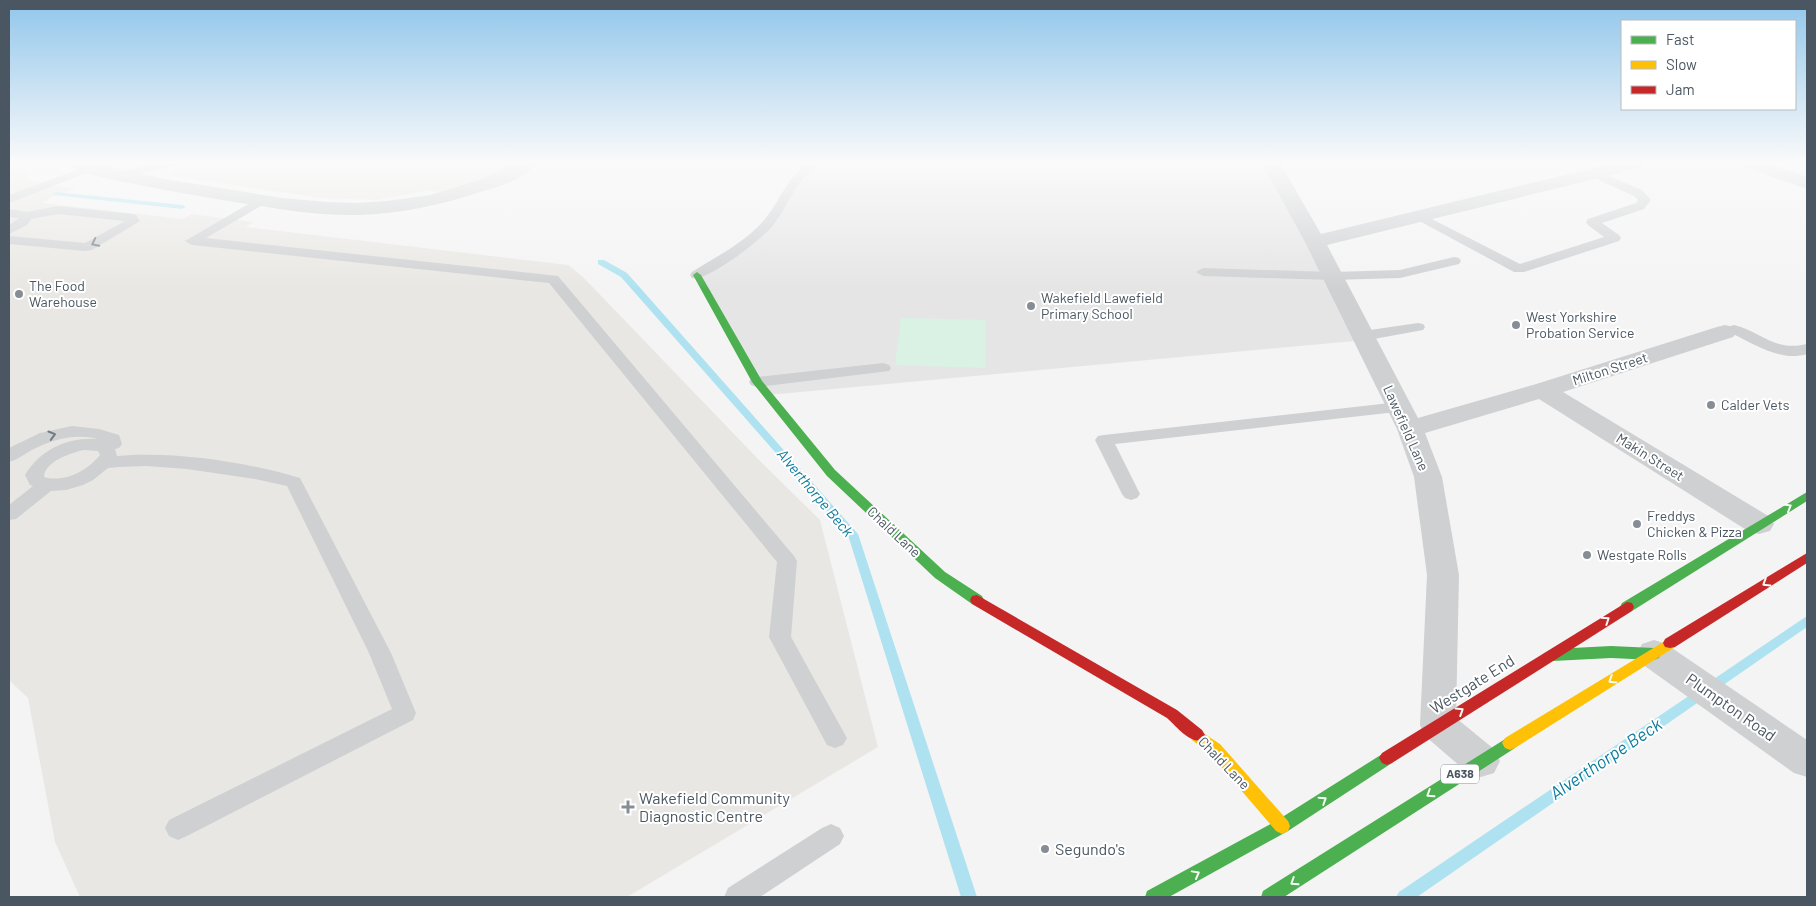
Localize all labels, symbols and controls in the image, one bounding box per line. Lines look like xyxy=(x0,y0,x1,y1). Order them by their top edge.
legend xyxy=(1621,20,1796,110)
text: Fast xyxy=(1666,30,1694,48)
text: Slow xyxy=(1666,55,1697,73)
text: Jam xyxy=(1666,80,1695,98)
one-way arrow xyxy=(92,237,101,247)
place label: The Food Warehouse xyxy=(29,277,97,310)
marker: The Food Warehouse xyxy=(13,288,25,300)
place label: Wakefield Lawefield Primary School xyxy=(1041,289,1163,322)
marker: Wakefield Lawefield Primary School xyxy=(1025,300,1037,312)
place label: West Yorkshire Probation Service xyxy=(1526,308,1634,341)
marker: West Yorkshire Probation Service xyxy=(1510,319,1522,331)
street label: Milton Street xyxy=(1570,348,1650,389)
street label: Lawefield Lane xyxy=(1380,382,1433,473)
place label: Calder Vets xyxy=(1721,396,1790,413)
marker: Calder Vets xyxy=(1705,399,1717,411)
street label: Makin Street xyxy=(1613,429,1687,484)
one-way arrow xyxy=(48,430,56,440)
water label: Alverthorpe Beck xyxy=(774,445,858,540)
street label: Chald Lane xyxy=(864,503,925,561)
one-way arrow xyxy=(1783,503,1792,513)
place label: Freddys Chicken & Pizza xyxy=(1647,507,1742,540)
marker: Freddys Chicken & Pizza xyxy=(1631,518,1643,530)
place label: Westgate Rolls xyxy=(1597,546,1687,563)
marker: Westgate Rolls xyxy=(1581,549,1593,561)
one-way arrow xyxy=(1762,576,1771,586)
one-way arrow xyxy=(1600,617,1609,626)
street label: Westgate End xyxy=(1426,650,1517,717)
street label: Plumpton Road xyxy=(1683,669,1780,745)
one-way arrow xyxy=(1609,673,1618,683)
one-way arrow xyxy=(1454,708,1463,718)
water label: Alverthorpe Beck xyxy=(1545,712,1666,804)
street label: Chald Lane xyxy=(1195,733,1254,793)
road number: A638 xyxy=(1441,764,1479,784)
place label: Wakefield Community Diagnostic Centre xyxy=(639,788,791,825)
one-way arrow xyxy=(1426,788,1436,797)
one-way arrow xyxy=(1318,796,1327,806)
marker: Wakefield Community Diagnostic Centre xyxy=(621,800,635,814)
place label: Segundo's xyxy=(1055,839,1125,858)
marker: Segundo's xyxy=(1039,843,1051,855)
one-way arrow xyxy=(1190,870,1199,880)
one-way arrow xyxy=(1290,876,1299,886)

